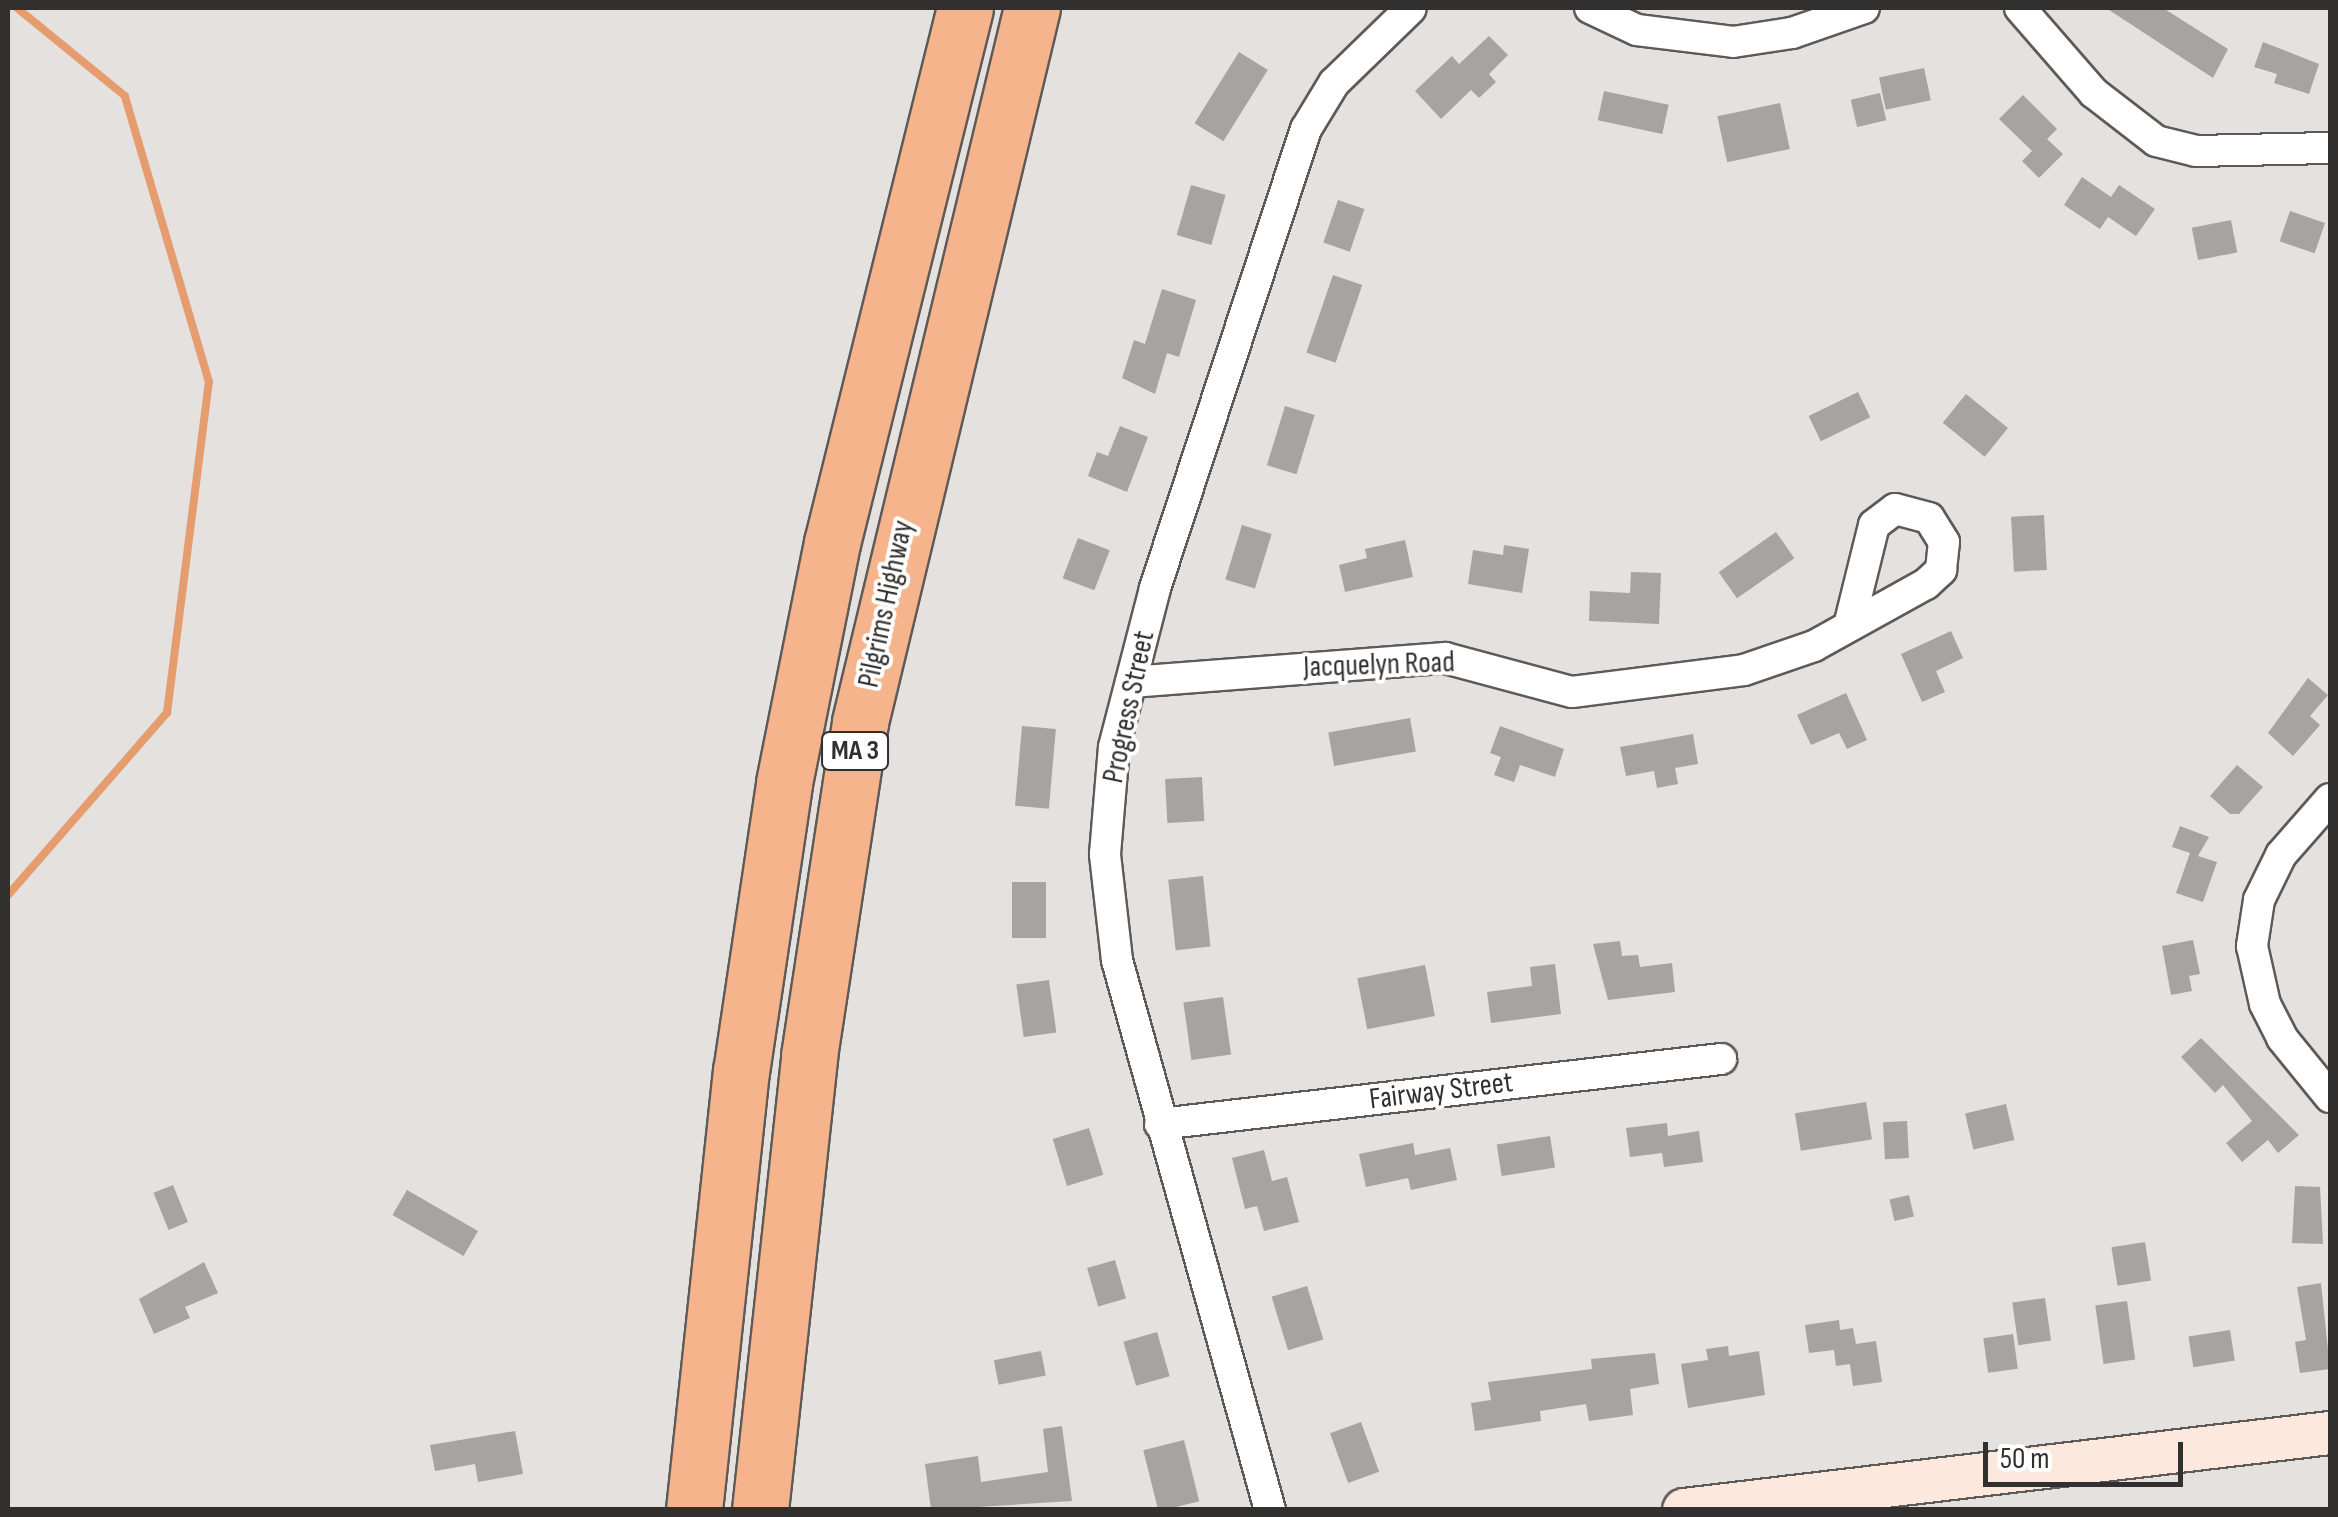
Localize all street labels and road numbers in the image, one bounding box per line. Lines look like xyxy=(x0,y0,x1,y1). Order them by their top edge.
street label: Pilgrims Highway xyxy=(851,517,921,691)
street label: Progress Street xyxy=(1095,628,1163,786)
street label: Jacquelyn Road xyxy=(1303,644,1455,686)
road number: MA 3 xyxy=(820,728,890,774)
street label: Fairway Street xyxy=(1367,1064,1515,1118)

